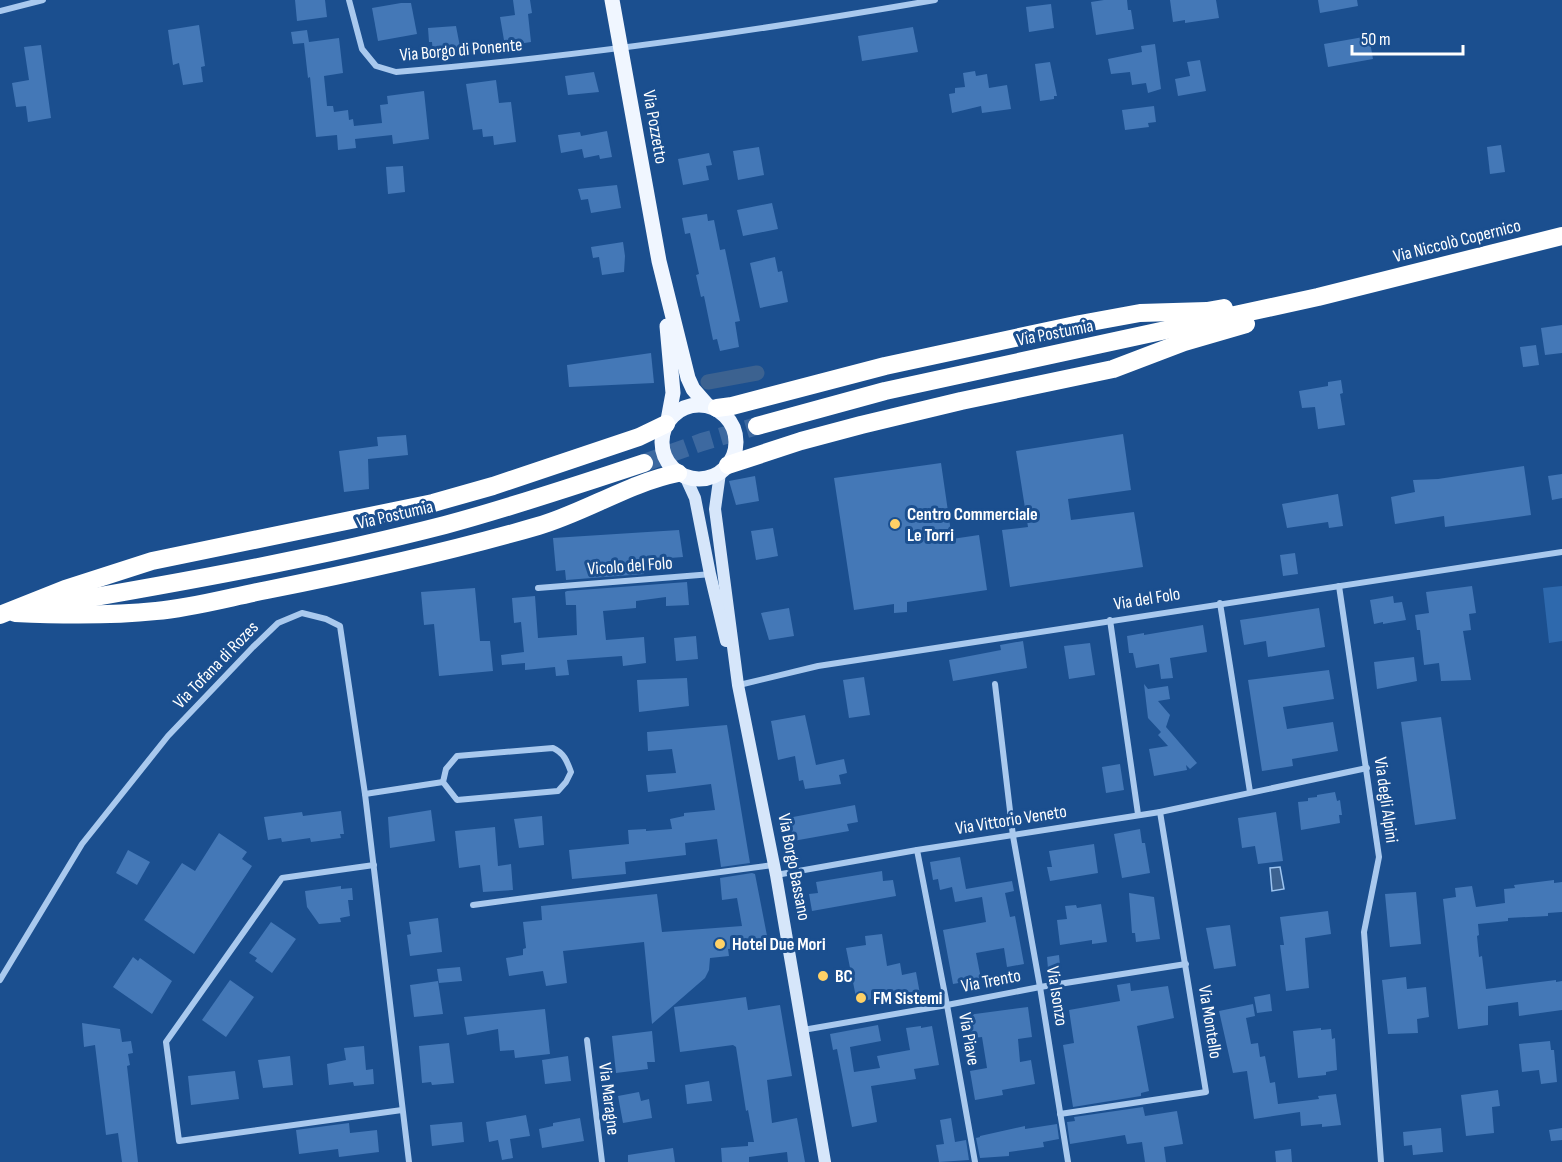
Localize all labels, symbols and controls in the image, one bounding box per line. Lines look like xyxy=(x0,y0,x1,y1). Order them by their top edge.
scale bar xyxy=(1352,18,1463,56)
text: 50 m xyxy=(1361,29,1391,50)
street label: Via Borgo di Ponente xyxy=(399,34,523,66)
street label: Via Pozzetto xyxy=(638,89,672,165)
street label: Via Niccolò Copernico xyxy=(1391,215,1523,267)
street label: Via Postumia xyxy=(1015,315,1095,351)
street label: Via Postumia xyxy=(355,496,435,534)
place label: Centro Commerciale Le Torri xyxy=(907,504,1038,546)
marker: Centro Commerciale Le Torri xyxy=(888,517,902,531)
street label: Vicolo del Folo xyxy=(587,553,673,579)
street label: Via del Folo xyxy=(1112,583,1182,615)
street label: Via Tofana di Rozes xyxy=(169,617,263,713)
street label: Via degli Alpini xyxy=(1370,756,1402,844)
street label: Via Vittorio Veneto xyxy=(954,801,1068,839)
street label: Via Borgo Bassano xyxy=(773,812,815,922)
place label: Hotel Due Mori xyxy=(732,934,826,955)
marker: Hotel Due Mori xyxy=(713,937,727,951)
street label: Via Trento xyxy=(960,965,1022,997)
street label: Via Isonzo xyxy=(1042,965,1072,1027)
place label: BC xyxy=(835,966,853,987)
marker: BC xyxy=(816,969,830,983)
street label: Via Montello xyxy=(1194,984,1226,1060)
place label: FM Sistemi xyxy=(873,988,943,1009)
marker: FM Sistemi xyxy=(854,991,868,1005)
street label: Via Piave xyxy=(954,1011,984,1067)
street label: Via Maragne xyxy=(594,1062,624,1136)

